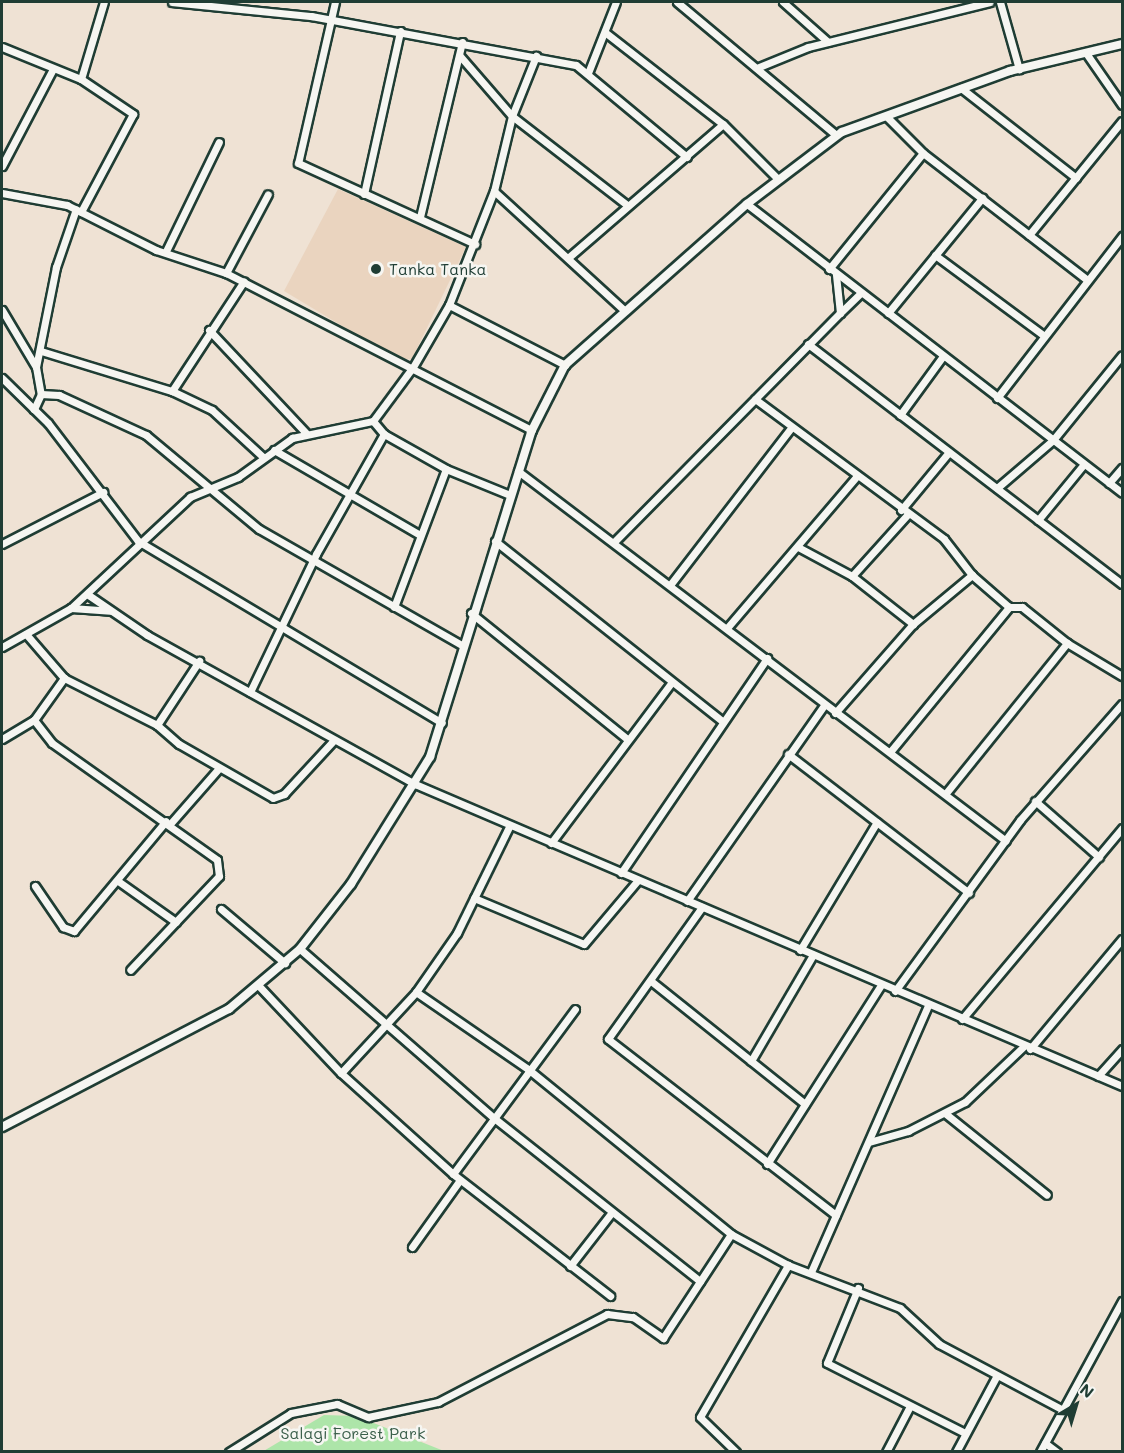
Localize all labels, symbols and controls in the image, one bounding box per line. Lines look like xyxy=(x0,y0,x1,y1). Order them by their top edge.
place label: Tanka Tanka xyxy=(389,259,487,279)
marker: Tanka Tanka xyxy=(367,260,385,278)
north arrow xyxy=(1046,1375,1106,1435)
text: N xyxy=(1076,1378,1099,1402)
park label: Salagi Forest Park xyxy=(281,1423,425,1443)

